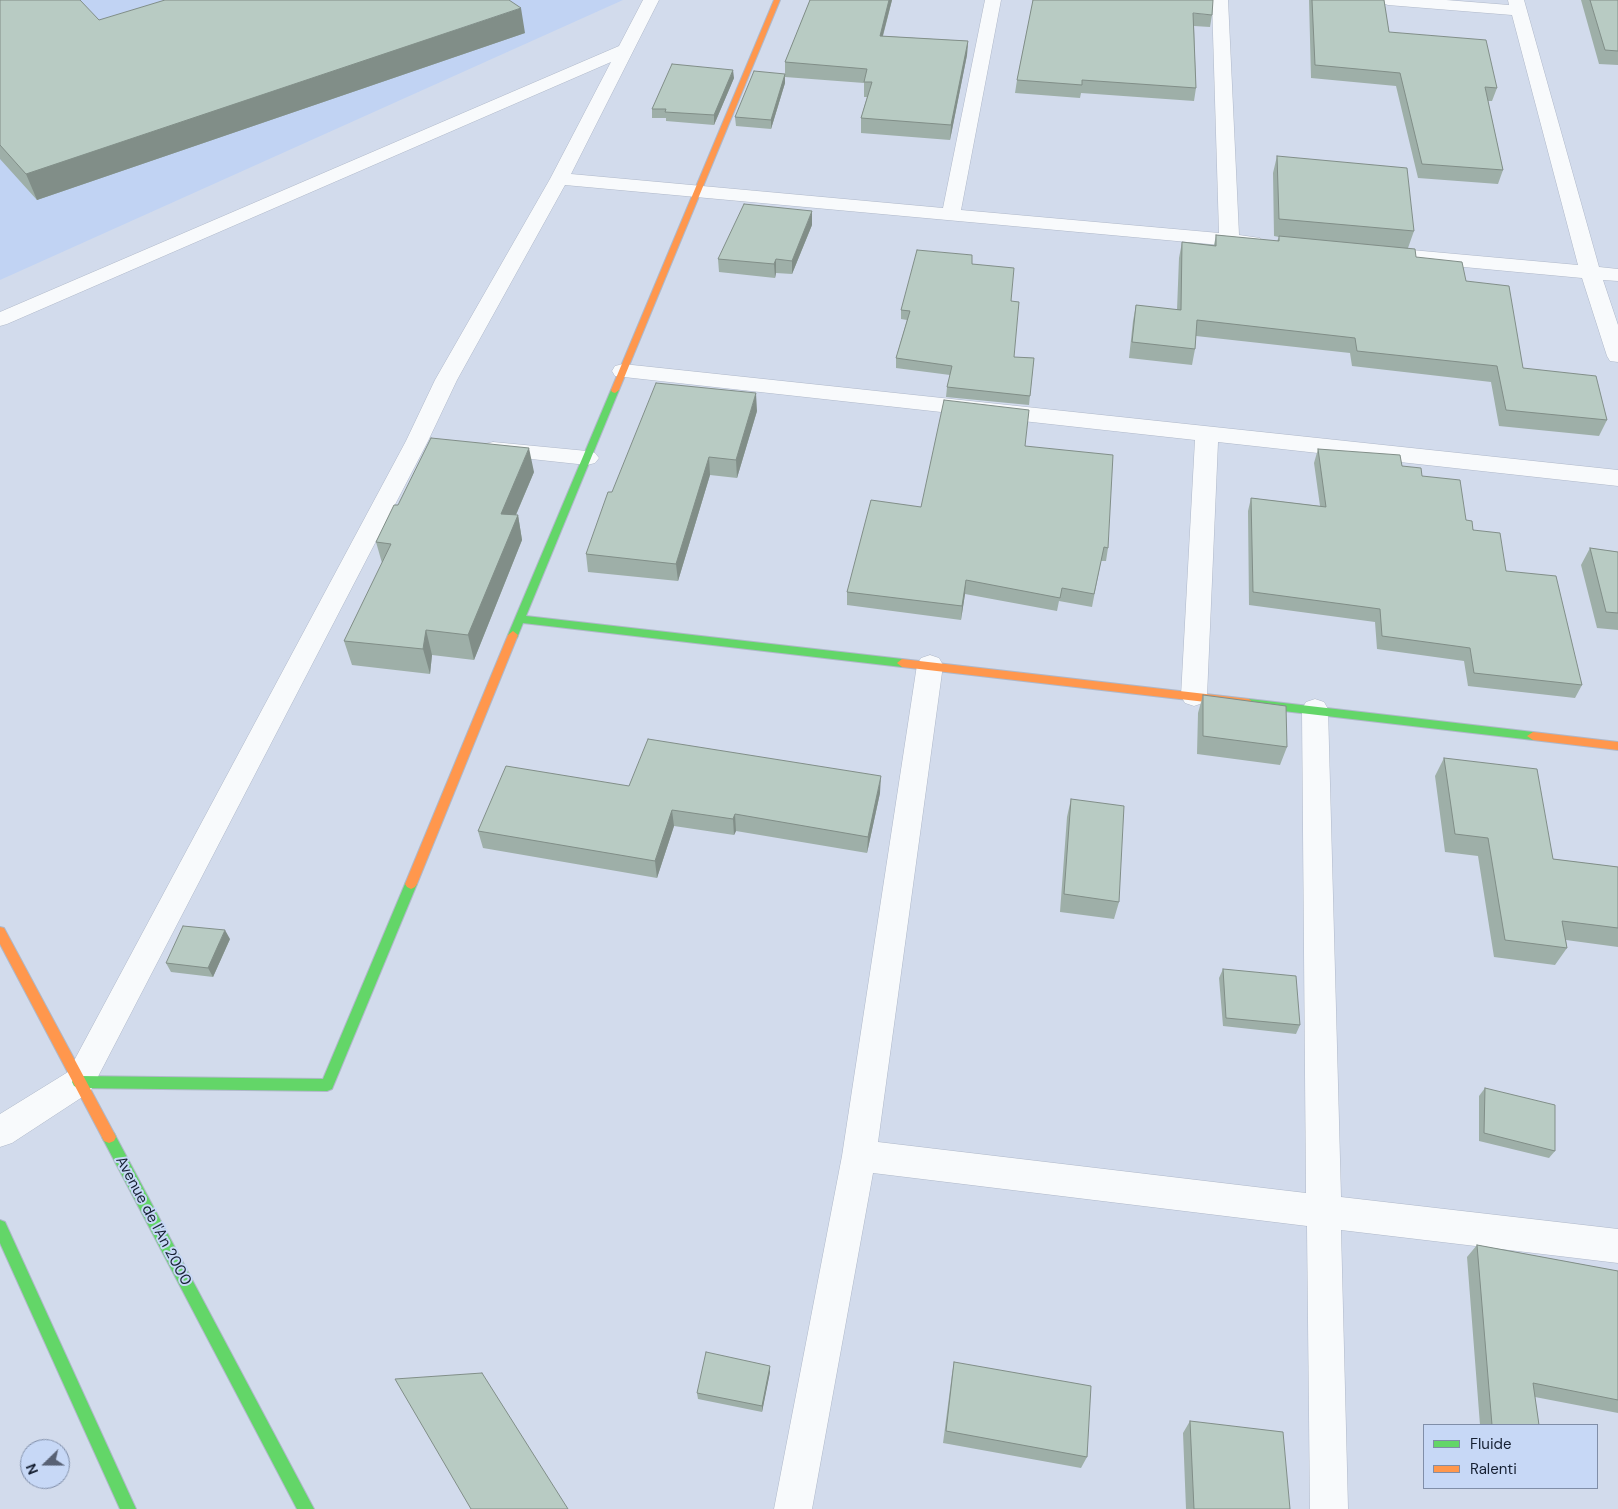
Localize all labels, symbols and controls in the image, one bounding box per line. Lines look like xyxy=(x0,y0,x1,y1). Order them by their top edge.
street label: Avenue de l'An 2000 xyxy=(111,1153,195,1289)
legend xyxy=(1423,1424,1598,1489)
text: Fluide xyxy=(1470,1434,1512,1454)
north arrow xyxy=(20,1439,70,1489)
text: Ralenti xyxy=(1470,1459,1517,1479)
text: N xyxy=(22,1461,42,1477)

